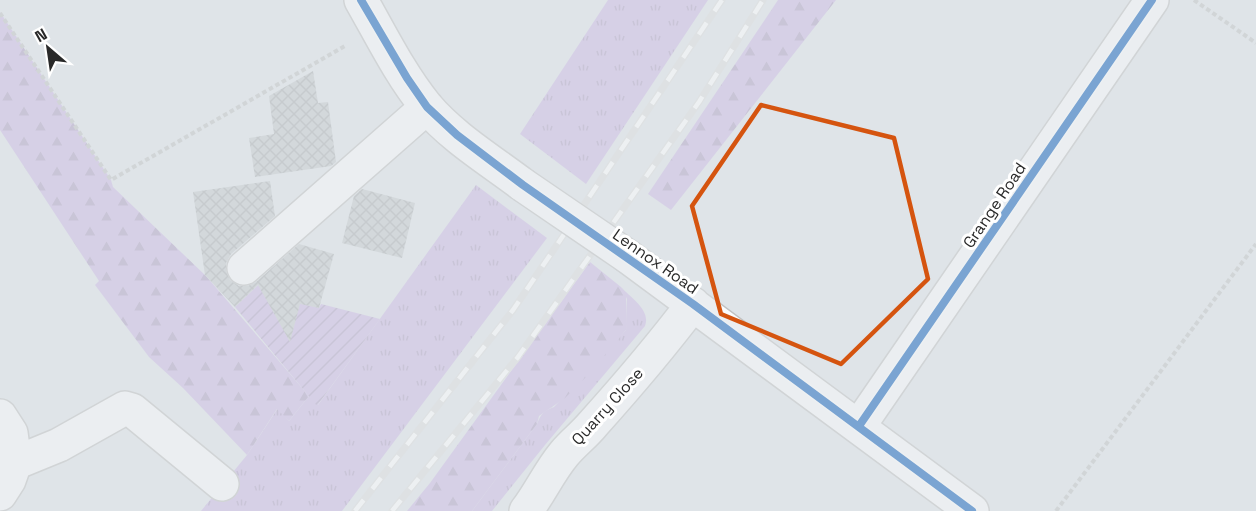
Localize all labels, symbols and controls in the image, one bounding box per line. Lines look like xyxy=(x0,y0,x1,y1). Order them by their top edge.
north arrow xyxy=(18,18,78,78)
text: N xyxy=(31,24,51,47)
street label: Grange Road xyxy=(958,159,1031,252)
street label: Lennox Road xyxy=(609,224,703,299)
street label: Quarry Close xyxy=(567,363,648,450)

